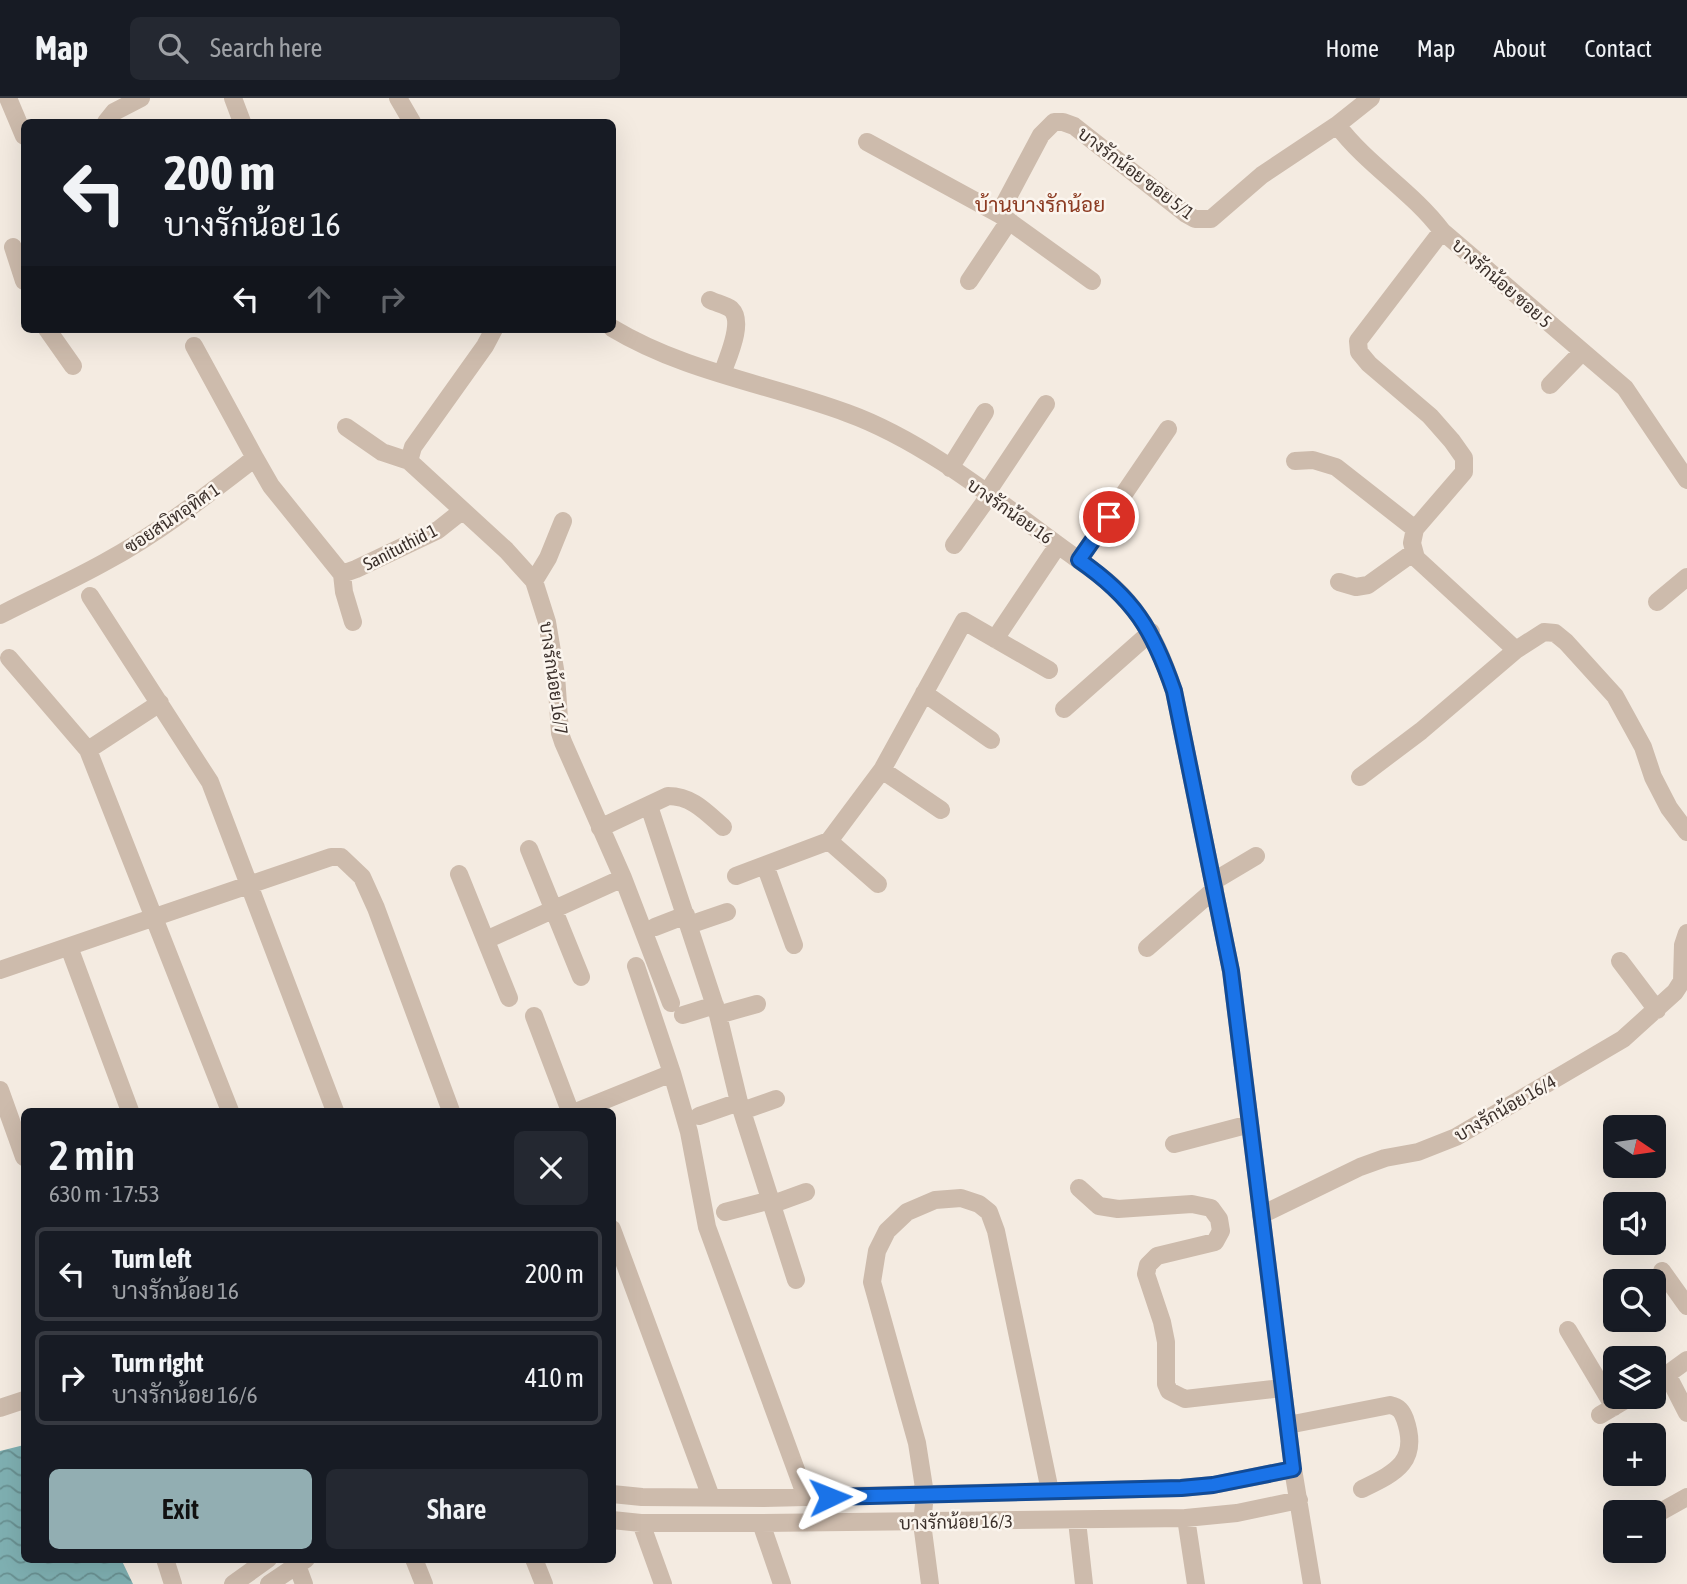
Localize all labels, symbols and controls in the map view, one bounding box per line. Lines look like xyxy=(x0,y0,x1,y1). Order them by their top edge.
search box xyxy=(130,17,620,80)
text: Map xyxy=(35,29,88,67)
icon: search xyxy=(154,29,192,67)
text: Search here xyxy=(210,33,322,63)
text: Home xyxy=(1325,35,1379,62)
text: Map xyxy=(1417,35,1455,62)
text: About xyxy=(1493,35,1546,62)
text: Contact xyxy=(1584,35,1652,62)
street label: บางรักน้อย ซอย 5/1 xyxy=(1074,122,1199,223)
text: 200 m xyxy=(164,144,275,200)
icon: left xyxy=(49,147,140,238)
district label: บ้านบางรักน้อย xyxy=(975,192,1105,216)
text: บางรักน้อย 16 xyxy=(164,206,341,243)
street label: บางรักน้อย ซอย 5 xyxy=(1448,233,1557,332)
icon: left xyxy=(227,280,265,318)
icon: ahead xyxy=(300,280,338,318)
icon: right xyxy=(373,280,411,318)
street label: บางรักน้อย 16 xyxy=(963,473,1057,548)
street label: ซอยสนิทอุทิศ 1 xyxy=(121,479,225,559)
pin xyxy=(1079,487,1139,547)
icon: arrive xyxy=(1090,498,1128,536)
street label: Sanituthid 1 xyxy=(360,519,440,575)
street label: บางรักน้อย 16/7 xyxy=(536,620,573,736)
street label: บางรักน้อย 16/4 xyxy=(1450,1070,1560,1146)
north arrow xyxy=(1603,1115,1666,1178)
map controls xyxy=(1603,1115,1666,1563)
text: 2 min xyxy=(49,1131,135,1179)
button: close xyxy=(514,1131,588,1205)
text: 630 m · 17:53 xyxy=(49,1181,160,1207)
button: sound xyxy=(1603,1192,1666,1255)
text: Turn left xyxy=(112,1244,192,1274)
icon: left xyxy=(53,1255,91,1293)
text: 200 m xyxy=(525,1259,584,1289)
button: search xyxy=(1603,1269,1666,1332)
text: บางรักน้อย 16 xyxy=(112,1278,239,1304)
button: layers xyxy=(1603,1346,1666,1409)
text: Turn right xyxy=(112,1348,203,1378)
icon: right xyxy=(53,1359,91,1397)
text: 410 m xyxy=(525,1363,584,1393)
text: บางรักน้อย 16/6 xyxy=(112,1382,257,1408)
button: + xyxy=(1603,1423,1666,1486)
position arrow xyxy=(793,1460,867,1534)
button: Exit xyxy=(49,1469,312,1549)
button: Share xyxy=(326,1469,588,1549)
button: − xyxy=(1603,1500,1666,1563)
street label: บางรักน้อย 16/3 xyxy=(899,1510,1013,1533)

